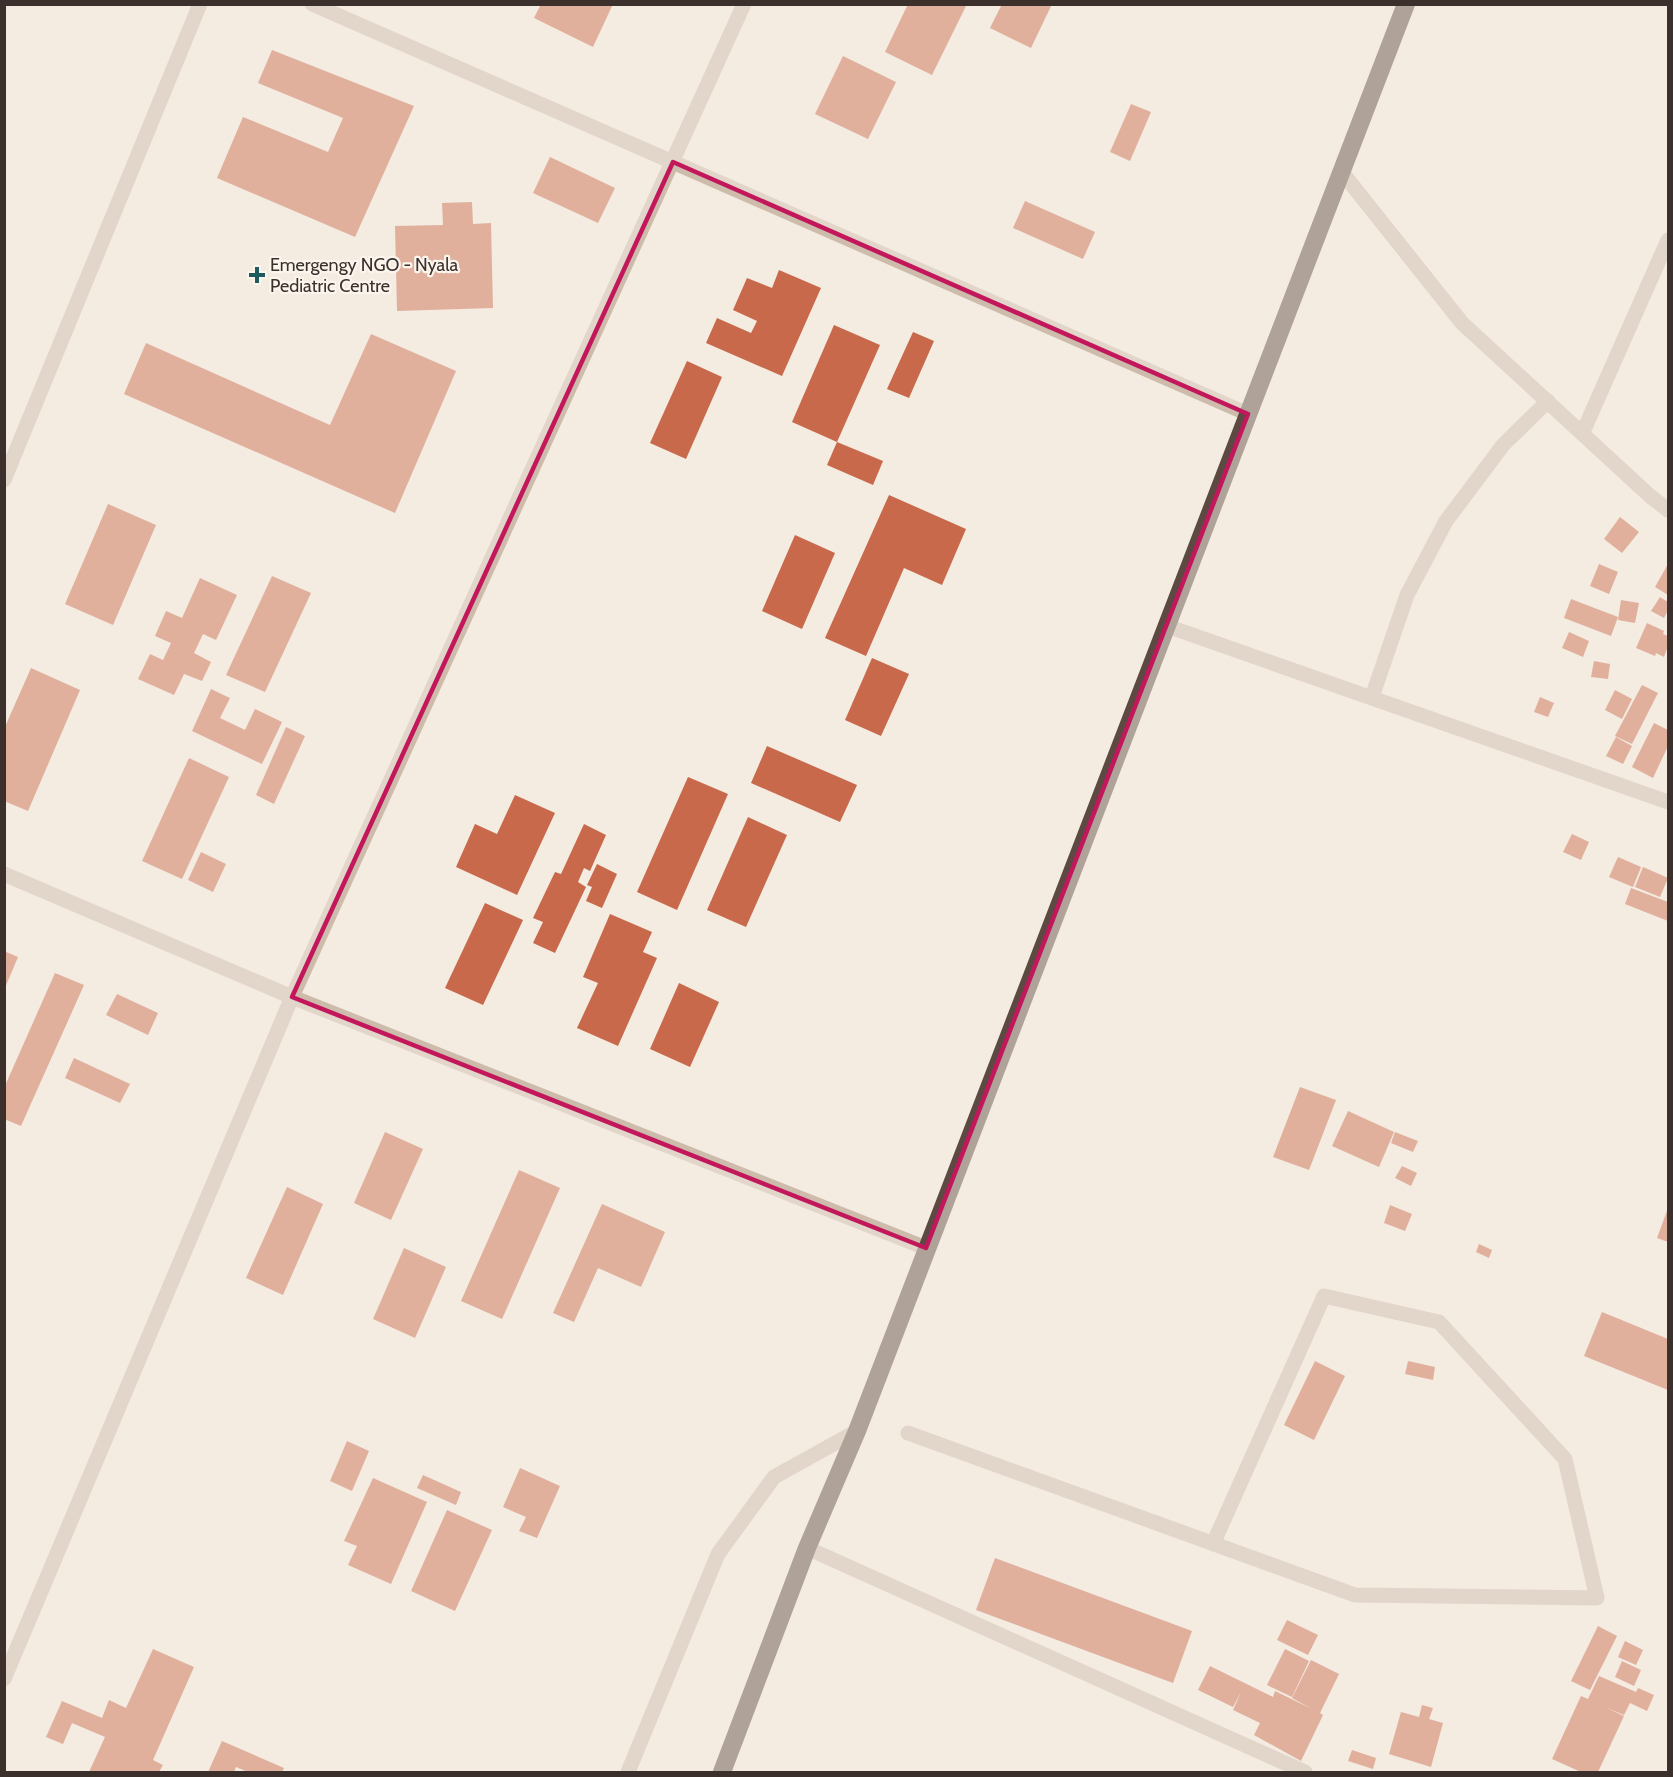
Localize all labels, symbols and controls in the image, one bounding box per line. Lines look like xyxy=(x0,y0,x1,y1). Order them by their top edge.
place label: Emergengy NGO - Nyala Pediatric Centre xyxy=(270,254,458,297)
marker: Emergengy NGO - Nyala Pediatric Centre xyxy=(248,266,266,284)

